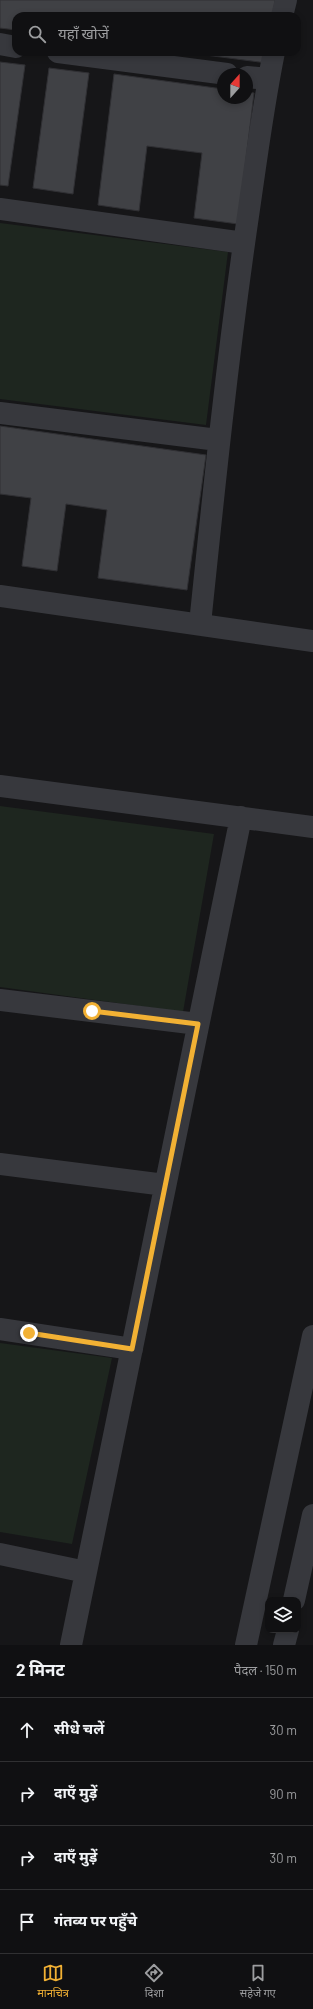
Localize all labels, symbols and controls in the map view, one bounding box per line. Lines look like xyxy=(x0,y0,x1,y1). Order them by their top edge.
search box xyxy=(12,12,301,56)
icon: search xyxy=(26,23,48,45)
text: यहाँ खोजें xyxy=(58,24,109,42)
north arrow xyxy=(217,68,253,104)
route start xyxy=(83,1002,101,1020)
route end xyxy=(20,1324,38,1342)
map controls xyxy=(265,1597,301,1633)
button: layers xyxy=(265,1597,301,1633)
text: 2 मिनट xyxy=(16,1659,65,1679)
text: पैदल · 150 m xyxy=(234,1662,297,1678)
icon: ahead xyxy=(16,1719,38,1741)
text: सीधे चलें xyxy=(54,1719,104,1737)
text: 30 m xyxy=(270,1722,297,1738)
icon: right xyxy=(16,1783,38,1805)
text: दाएँ मुड़ें xyxy=(54,1783,97,1801)
text: 90 m xyxy=(270,1786,297,1802)
icon: right xyxy=(16,1847,38,1869)
text: दाएँ मुड़ें xyxy=(54,1847,97,1865)
text: 30 m xyxy=(270,1850,297,1866)
icon: arrive xyxy=(16,1911,38,1933)
text: गंतव्य पर पहुँचे xyxy=(54,1911,137,1929)
tab: मानचित्र xyxy=(37,1962,69,2001)
tab: दिशा xyxy=(143,1962,165,2001)
tab: सहेजे गए xyxy=(240,1962,276,2001)

